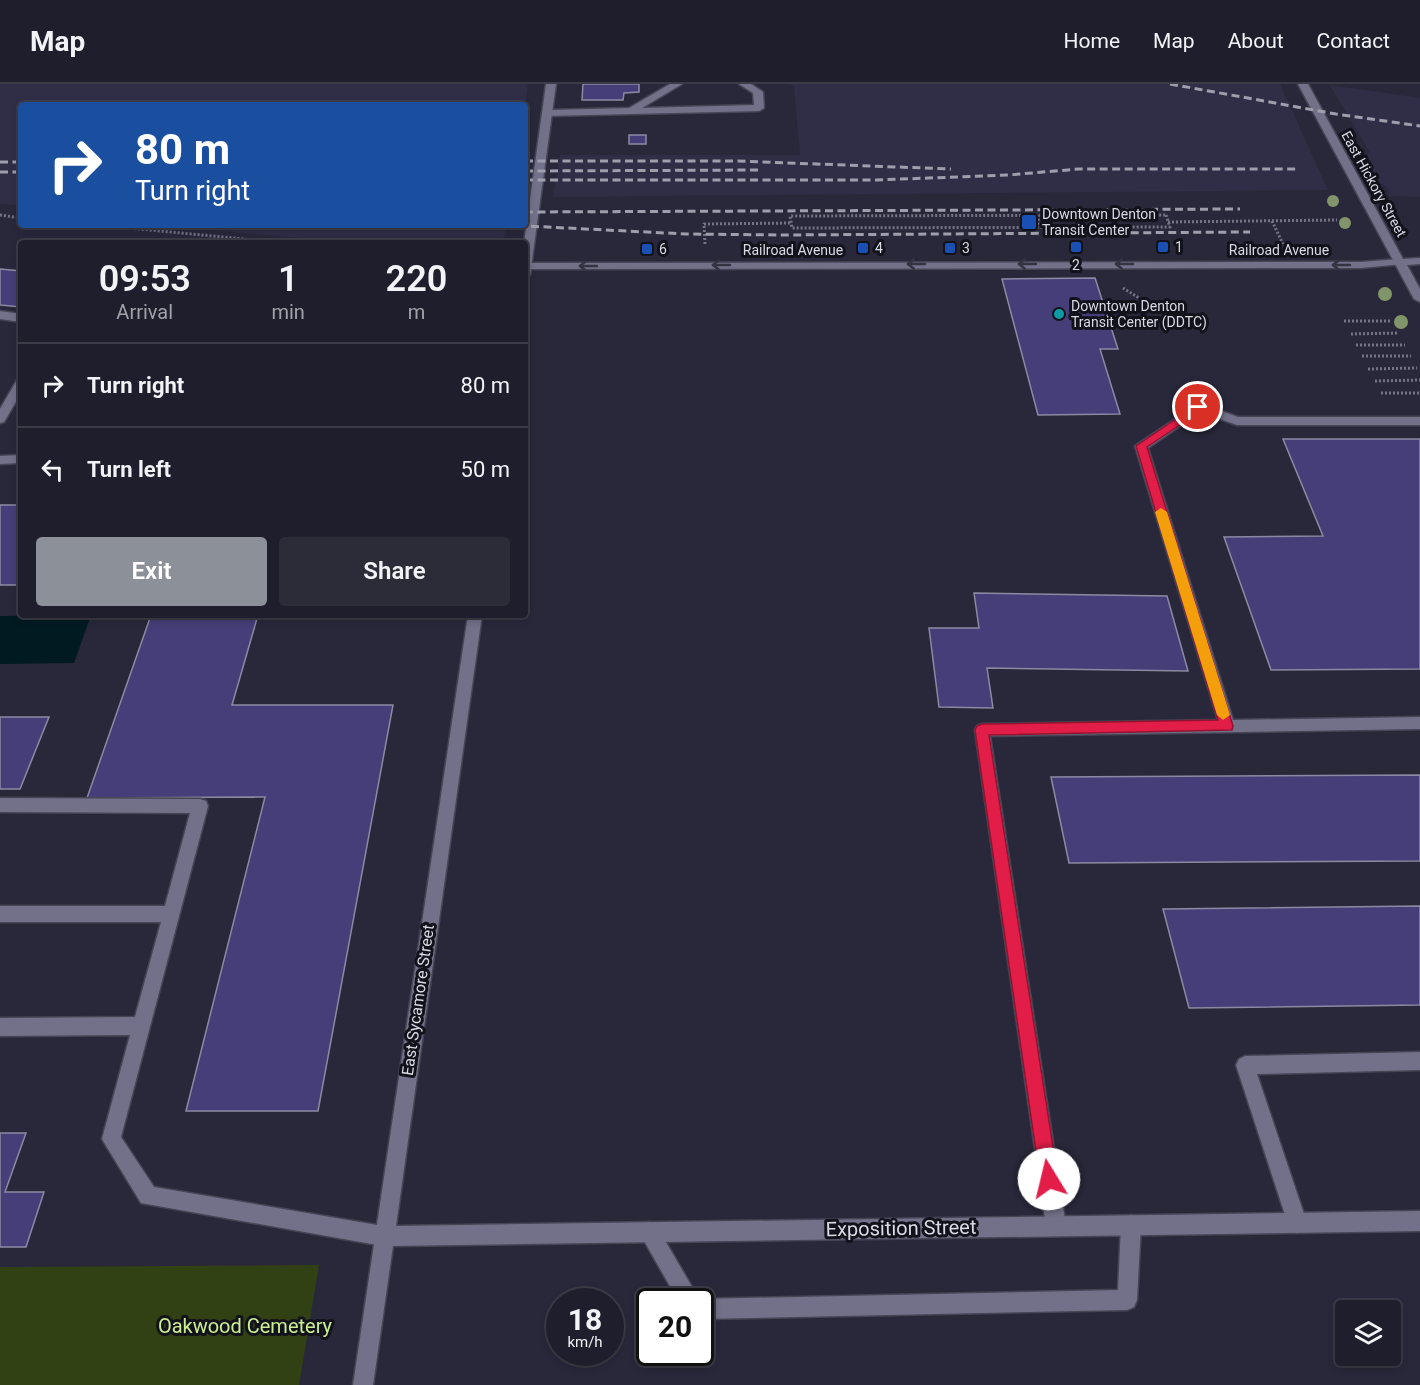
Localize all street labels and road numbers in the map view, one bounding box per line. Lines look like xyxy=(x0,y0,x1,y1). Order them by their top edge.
street label: East Hickory Street xyxy=(1338,128,1410,240)
street label: Railroad Avenue xyxy=(743,242,843,258)
street label: Railroad Avenue xyxy=(1229,242,1329,258)
street label: East Sycamore Street xyxy=(398,923,438,1077)
street label: Exposition Street xyxy=(825,1215,977,1241)

